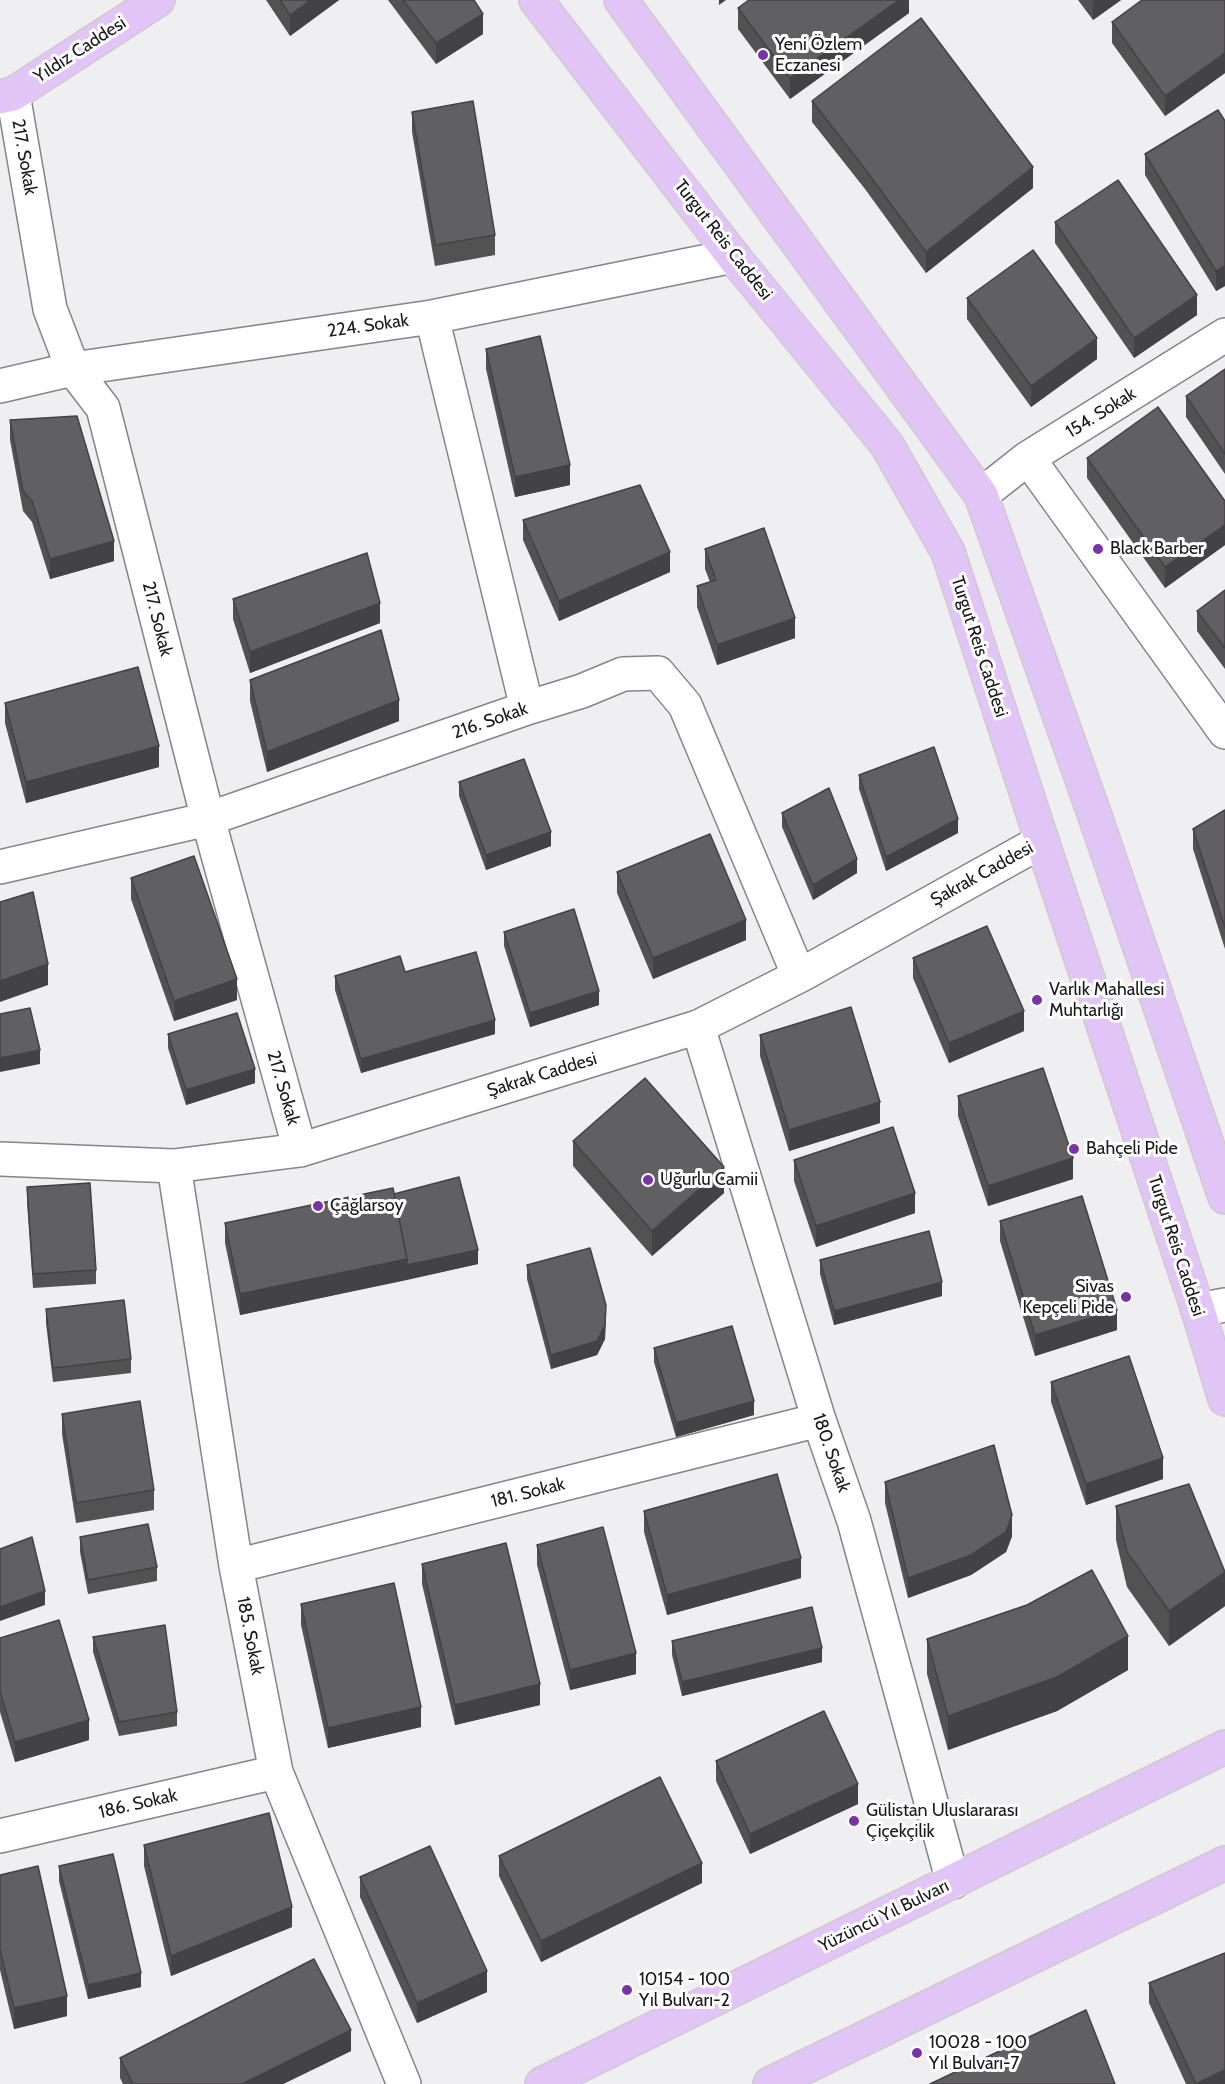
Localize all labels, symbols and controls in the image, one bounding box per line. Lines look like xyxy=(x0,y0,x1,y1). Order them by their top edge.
street label: Yıldız Caddesi xyxy=(30,12,130,88)
place label: Yeni Özlem Eczanesi xyxy=(775,34,862,76)
marker: Yeni Özlem Eczanesi xyxy=(756,48,770,62)
street label: 217. Sokak xyxy=(7,117,41,197)
street label: Turgut Reis Caddesi xyxy=(669,176,777,304)
street label: 224. Sokak xyxy=(326,310,410,342)
street label: 154. Sokak xyxy=(1062,383,1140,443)
place label: Black Barber xyxy=(1110,538,1204,560)
marker: Black Barber xyxy=(1091,542,1105,556)
street label: Turgut Reis Caddesi xyxy=(946,574,1012,720)
street label: 217. Sokak xyxy=(137,579,177,659)
street label: 216. Sokak xyxy=(449,698,531,744)
street label: Şakrak Caddesi xyxy=(927,837,1037,911)
place label: Varlık Mahallesi Muhtarlığı xyxy=(1049,979,1164,1022)
marker: Varlık Mahallesi Muhtarlığı xyxy=(1030,993,1044,1007)
street label: 217. Sokak xyxy=(262,1048,304,1128)
street label: Şakrak Caddesi xyxy=(484,1048,600,1102)
place label: Bahçeli Pide xyxy=(1086,1138,1178,1160)
marker: Bahçeli Pide xyxy=(1067,1142,1081,1156)
place label: Uğurlu Camii xyxy=(660,1169,758,1191)
marker: Uğurlu Camii xyxy=(641,1173,655,1187)
street label: Turgut Reis Caddesi xyxy=(1143,1173,1209,1319)
place label: Çağlarsoy xyxy=(330,1195,404,1217)
marker: Çağlarsoy xyxy=(311,1199,325,1213)
place label: Sivas Kepçeli Pide xyxy=(1023,1276,1114,1318)
marker: Sivas Kepçeli Pide xyxy=(1119,1290,1133,1304)
street label: 180. Sokak xyxy=(807,1411,855,1495)
street label: 181. Sokak xyxy=(489,1473,567,1513)
street label: 185. Sokak xyxy=(232,1595,268,1677)
street label: 186. Sokak xyxy=(97,1784,179,1824)
place label: Gülistan Uluslararası Çiçekçilik xyxy=(866,1800,1018,1842)
marker: Gülistan Uluslararası Çiçekçilik xyxy=(847,1814,861,1828)
street label: Yüzüncü Yıl Bulvarı xyxy=(815,1875,953,1957)
place label: 10154 - 100 Yıl Bulvarı-2 xyxy=(639,1969,730,2012)
marker: 10154 - 100 Yıl Bulvarı-2 xyxy=(620,1983,634,1997)
place label: 10028 - 100 Yıl Bulvarı-7 xyxy=(929,2032,1027,2074)
marker: 10028 - 100 Yıl Bulvarı-7 xyxy=(910,2046,924,2060)

